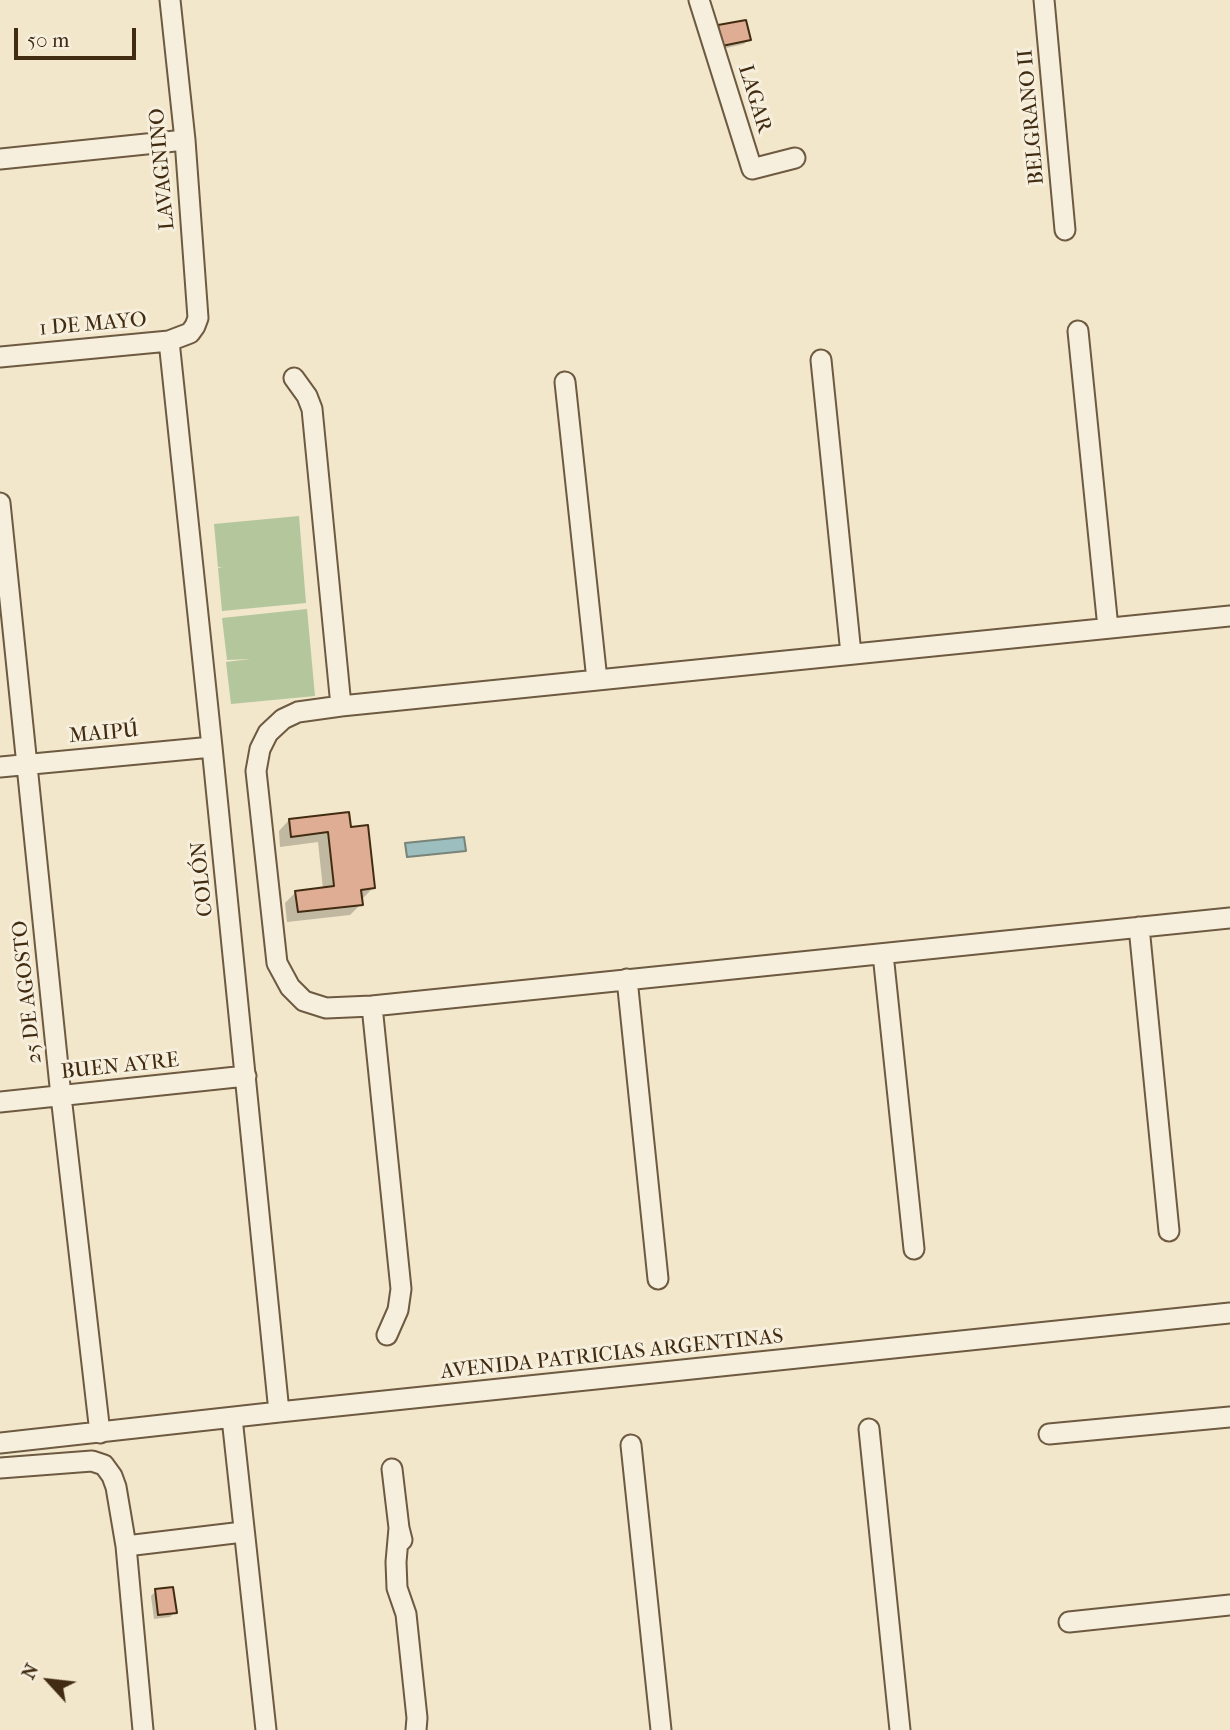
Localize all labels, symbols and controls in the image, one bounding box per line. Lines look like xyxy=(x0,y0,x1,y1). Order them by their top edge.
scale bar xyxy=(18,14,140,58)
text: 50 m xyxy=(27,28,70,52)
street label: BELGRANO II xyxy=(1014,48,1050,186)
street label: LAGAR xyxy=(732,62,776,136)
street label: LAVAGNINO xyxy=(145,107,181,231)
street label: 1 DE MAYO xyxy=(38,308,148,342)
street label: MAIPÚ xyxy=(68,718,140,750)
street label: COLÓN xyxy=(187,840,219,918)
street label: 25 DE AGOSTO xyxy=(8,919,48,1065)
street label: BUEN AYRE xyxy=(60,1048,180,1086)
street label: AVENIDA PATRICIAS ARGENTINAS xyxy=(439,1324,785,1386)
north arrow xyxy=(14,1646,84,1716)
text: N xyxy=(17,1660,43,1683)

